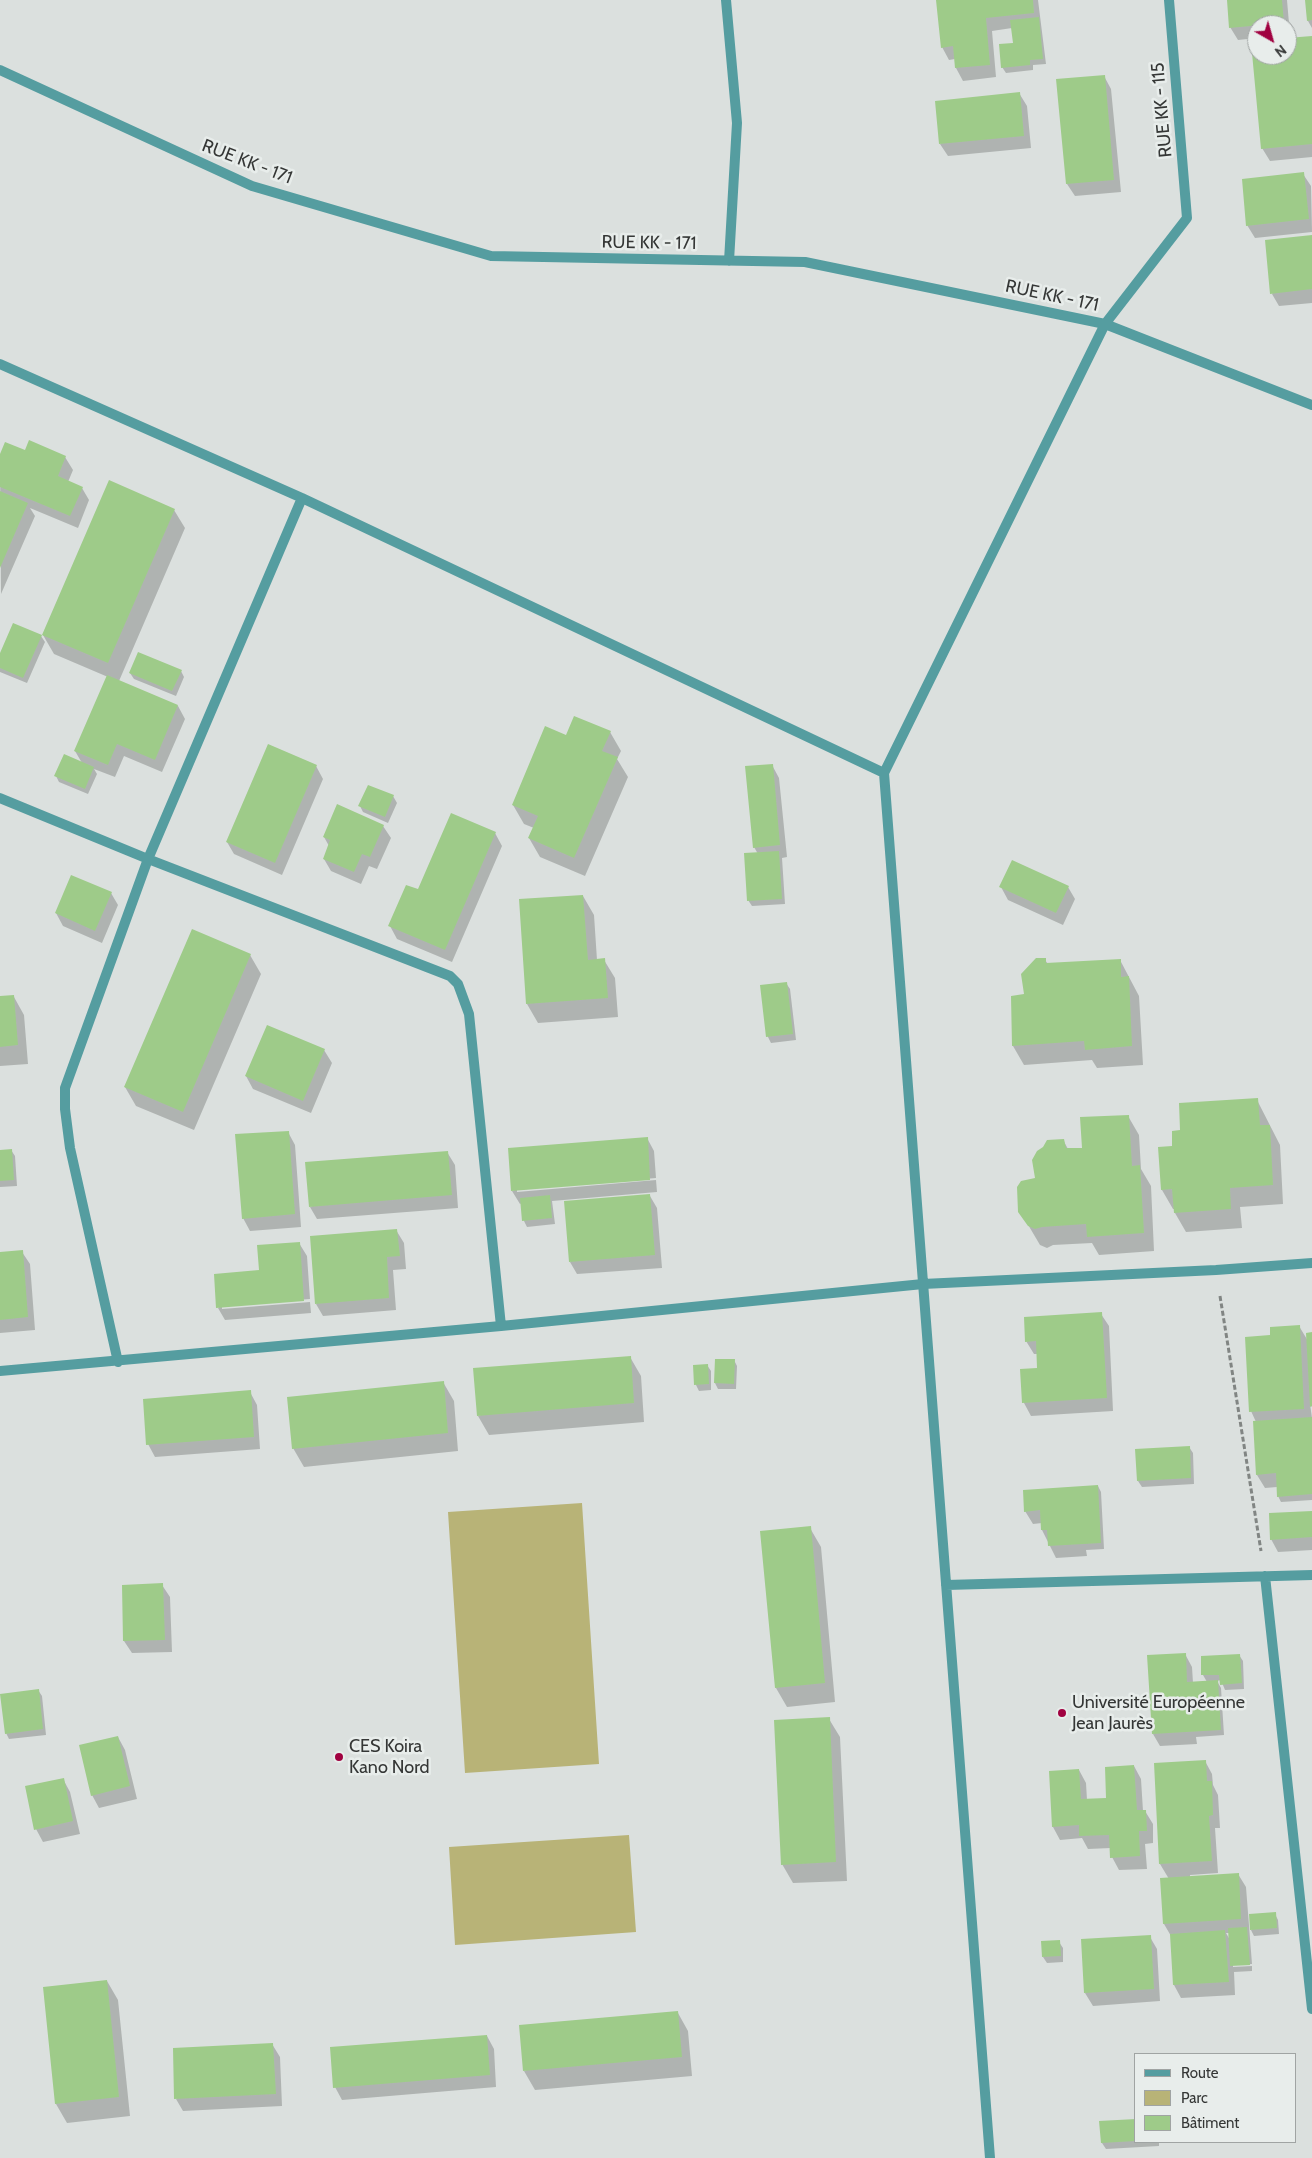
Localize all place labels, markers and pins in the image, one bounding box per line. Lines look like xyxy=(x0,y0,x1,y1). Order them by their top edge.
place label: Université Européenne Jean Jaurès xyxy=(1072,1692,1245,1735)
marker: Université Européenne Jean Jaurès xyxy=(1056,1707,1068,1719)
place label: CES Koira Kano Nord xyxy=(349,1736,430,1778)
marker: CES Koira Kano Nord xyxy=(333,1751,345,1763)

